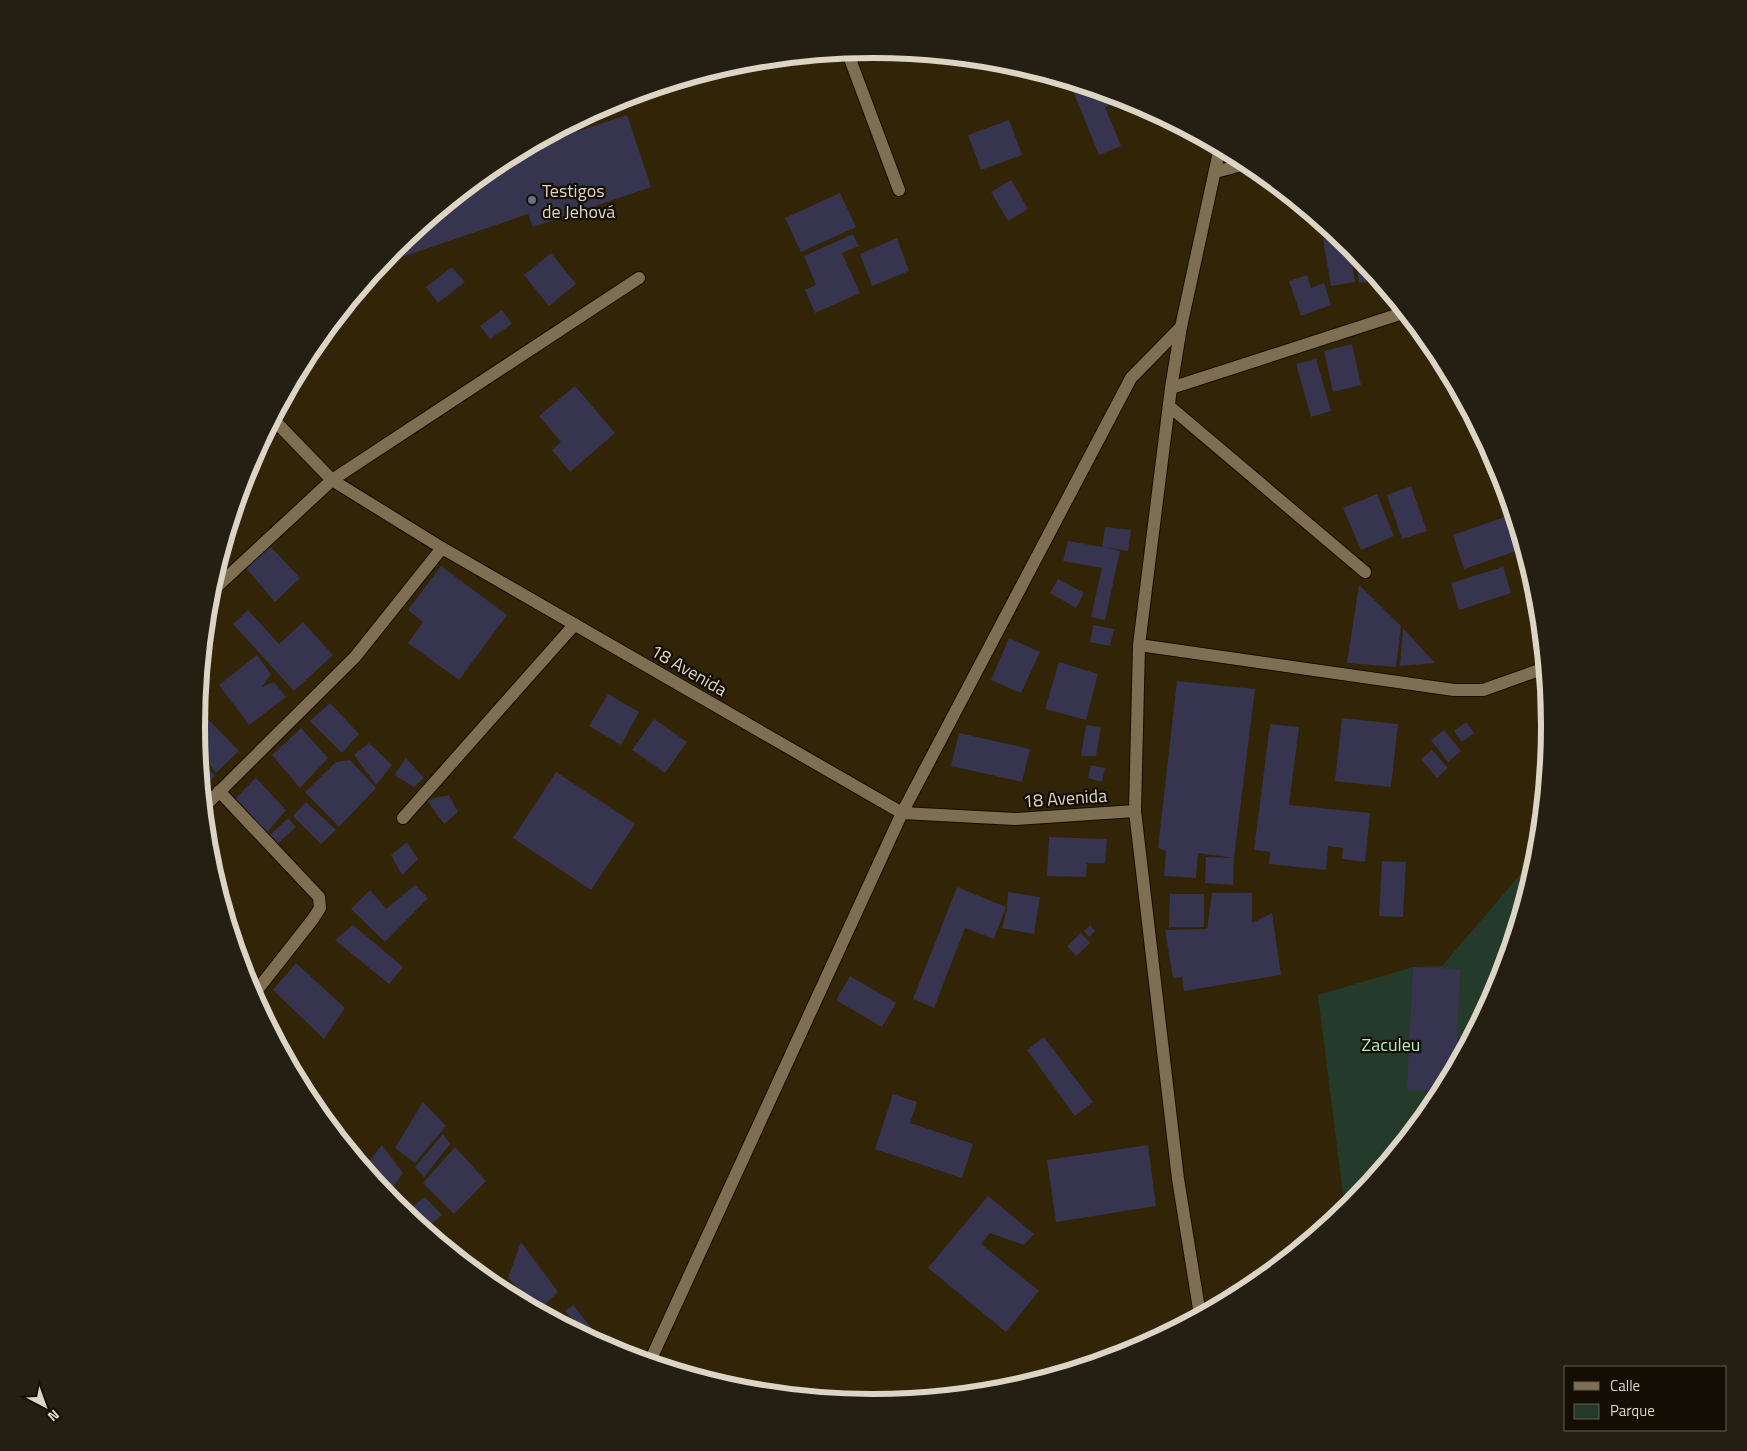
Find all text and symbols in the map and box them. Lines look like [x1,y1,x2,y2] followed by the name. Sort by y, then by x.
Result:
[542,177,615,225] place label: Testigos de Jehová
[526,194,538,206] marker: Testigos de Jehová
[646,637,732,703] street label: 18 Avenida
[1022,782,1108,814] street label: 18 Avenida
[1362,1031,1420,1058] park label: Zaculeu
[1564,1366,1727,1431] legend
[1610,1374,1640,1397] text: Calle
[20,1381,70,1431] north arrow
[1610,1399,1655,1422] text: Parque
[43,1405,64,1427] text: N

